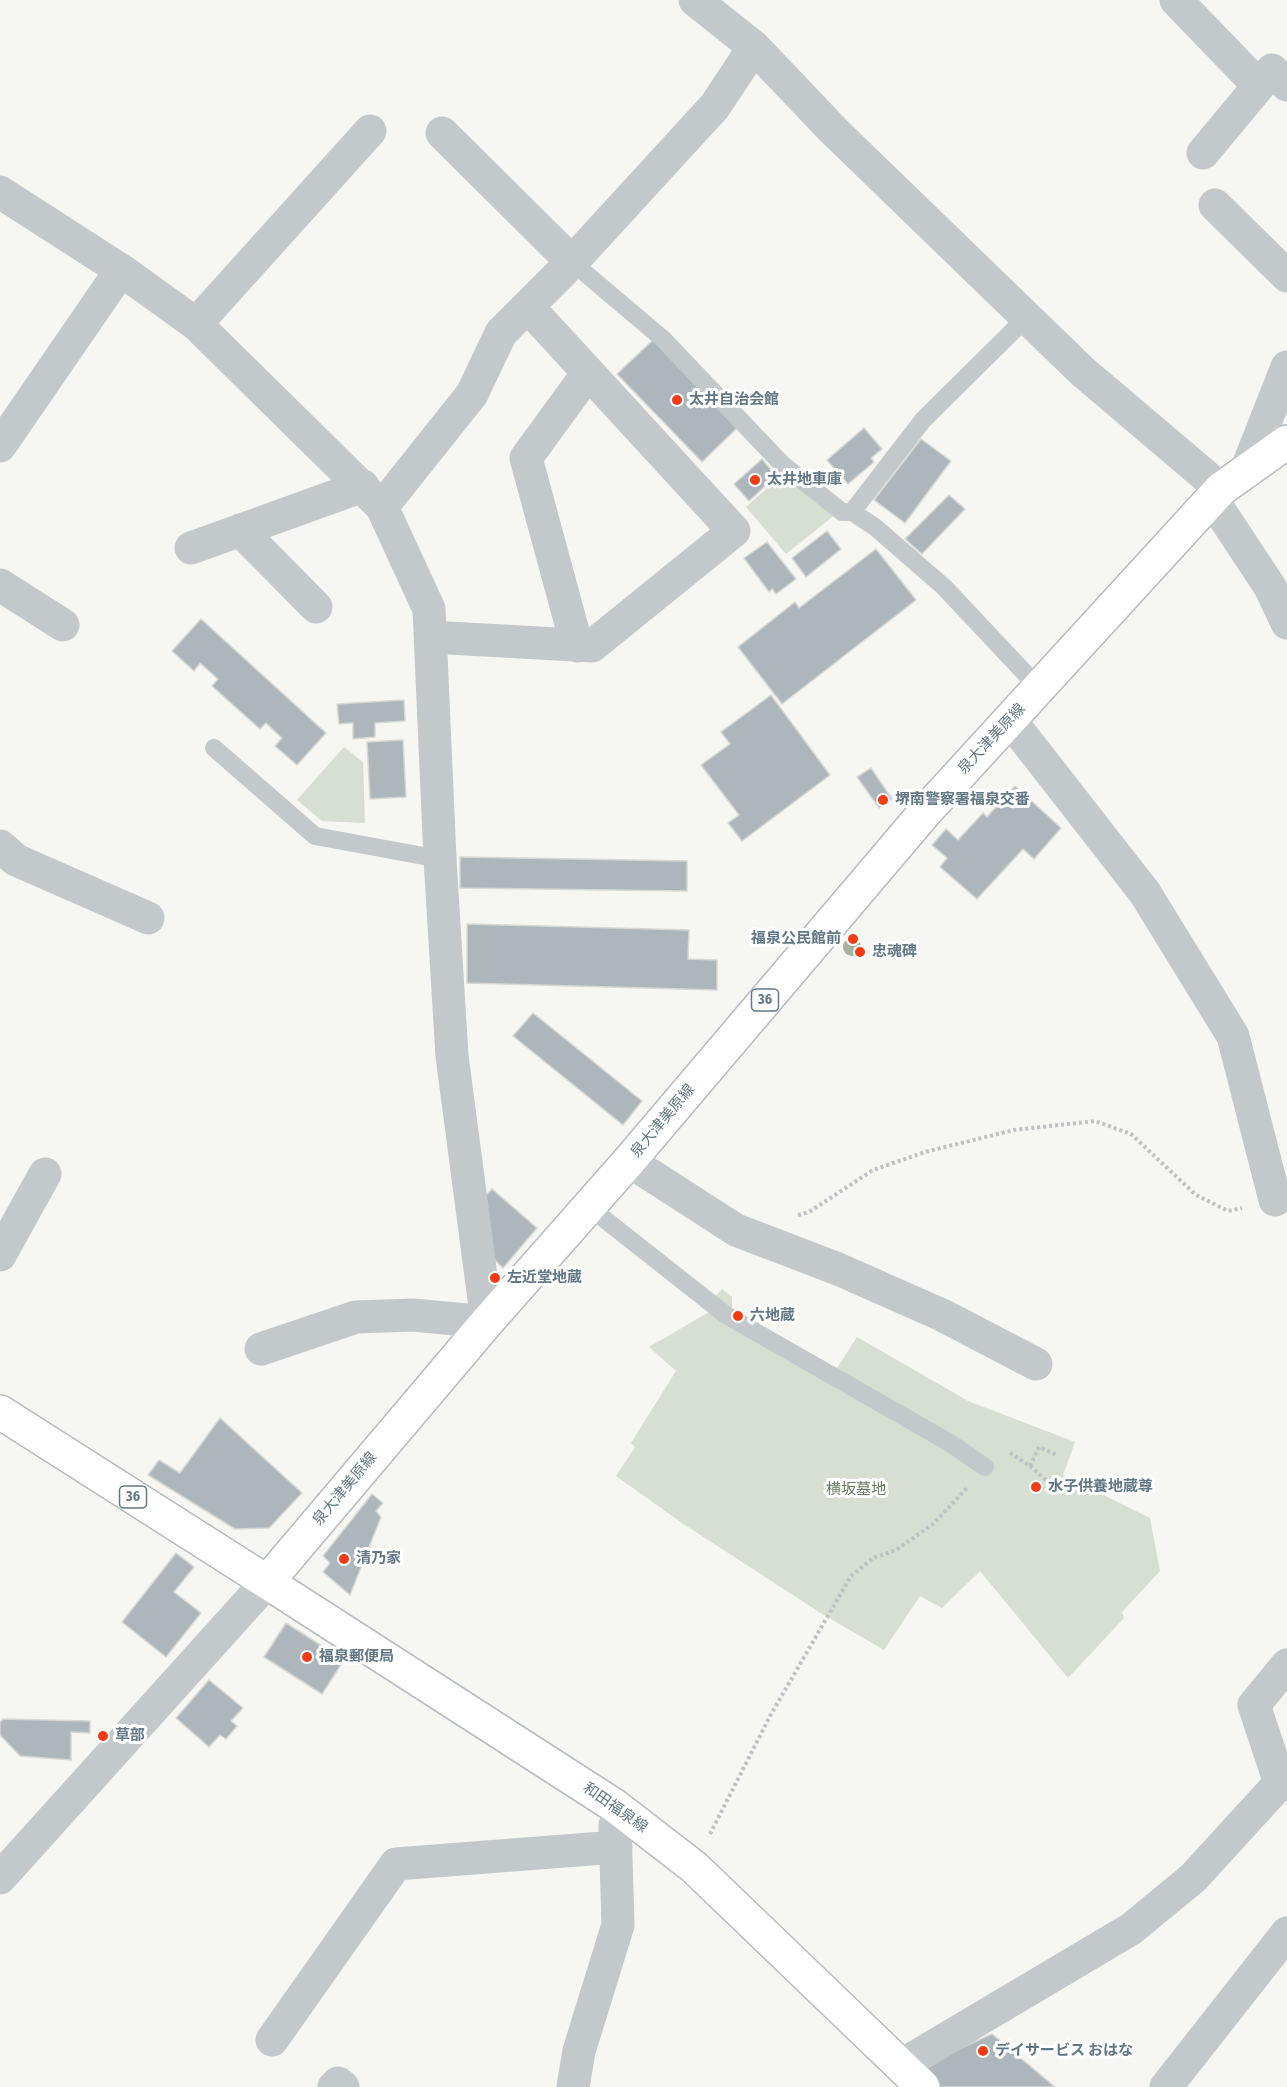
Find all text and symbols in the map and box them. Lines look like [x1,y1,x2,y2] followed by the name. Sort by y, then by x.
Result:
[689,391,779,409] place label: 太井自治会館
[670,393,684,407] marker: 太井自治会館
[767,471,842,489] place label: 太井地車庫
[748,473,762,487] marker: 太井地車庫
[955,700,1029,778] street label: 泉大津美原線
[895,791,1030,809] place label: 堺南警察署福泉交番
[876,793,890,807] marker: 堺南警察署福泉交番
[751,930,841,948] place label: 福泉公民館前
[846,932,860,946] marker: 福泉公民館前
[872,943,917,961] place label: 忠魂碑
[853,945,867,959] marker: 忠魂碑
[752,989,778,1011] road number: 36
[627,1081,699,1161] street label: 泉大津美原線
[507,1269,582,1287] place label: 左近堂地蔵
[488,1271,502,1285] marker: 左近堂地蔵
[750,1307,795,1325] place label: 六地蔵
[731,1309,745,1323] marker: 六地蔵
[309,1449,381,1529] street label: 泉大津美原線
[1048,1478,1153,1496] place label: 水子供養地蔵尊
[1029,1480,1043,1494] marker: 水子供養地蔵尊
[826,1481,886,1499] park label: 横坂墓地
[120,1486,146,1508] road number: 36
[356,1550,401,1568] place label: 清乃家
[337,1552,351,1566] marker: 清乃家
[319,1648,394,1666] place label: 福泉郵便局
[300,1650,314,1664] marker: 福泉郵便局
[115,1727,145,1745] place label: 草部
[96,1729,110,1743] marker: 草部
[579,1779,651,1837] street label: 和田福泉線
[995,2042,1133,2060] place label: デイサービス おはな
[976,2044,990,2058] marker: デイサービス おはな

